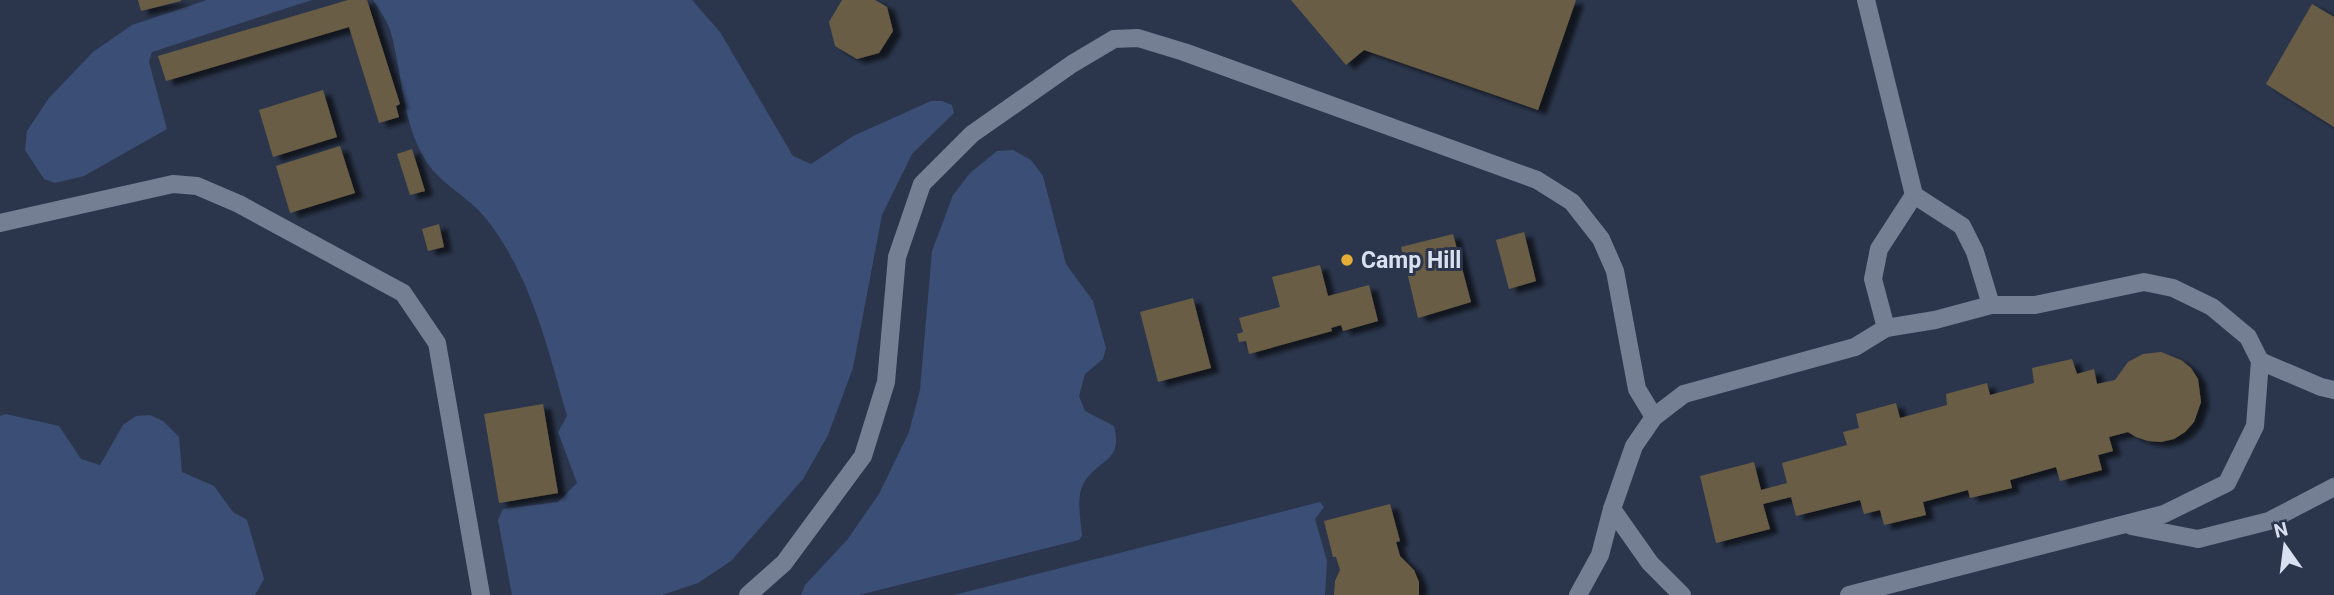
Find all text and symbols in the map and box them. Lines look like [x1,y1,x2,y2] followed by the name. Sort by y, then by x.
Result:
[1361,247,1461,274] place label: Camp Hill
[1339,252,1355,268] marker: Camp Hill
[2250,511,2320,581] north arrow
[2272,517,2290,543] text: N

